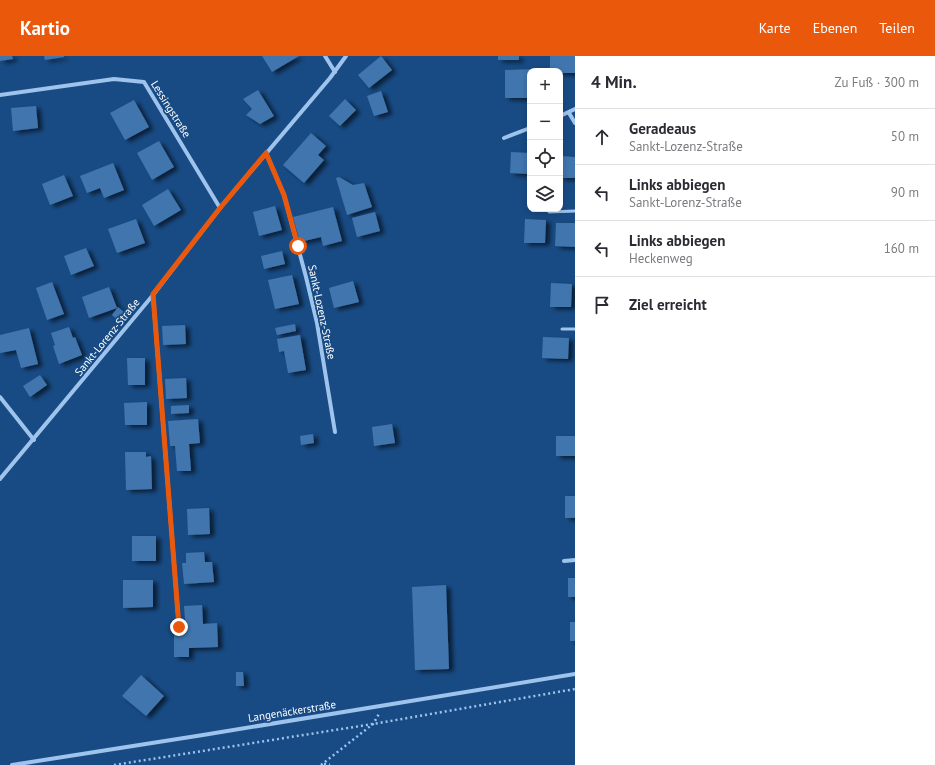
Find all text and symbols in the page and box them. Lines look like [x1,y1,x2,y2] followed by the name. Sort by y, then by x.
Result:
[20,16,70,40] text: Kartio
[759,19,791,37] text: Karte
[813,19,857,37] text: Ebenen
[879,19,915,37] text: Teilen
[527,68,563,212] map controls
[527,68,563,104] button: +
[591,71,637,93] text: 4 Min.
[835,74,919,91] text: Zu Fuß · 300 m
[148,78,194,140] street label: Lessingstraße
[527,104,563,140] button: −
[629,119,696,138] text: Geradeaus
[591,126,613,148] icon: ahead
[891,128,919,145] text: 50 m
[629,138,743,155] text: Sankt-Lozenz-Straße
[527,140,563,176] button: locate
[629,175,725,194] text: Links abbiegen
[527,176,563,212] button: layers
[591,182,613,204] icon: left
[891,184,919,201] text: 90 m
[629,194,742,211] text: Sankt-Lorenz-Straße
[629,231,725,250] text: Links abbiegen
[289,237,307,255] route start
[591,238,613,260] icon: left
[884,240,919,257] text: 160 m
[629,250,693,267] text: Heckenweg
[305,263,339,361] street label: Sankt-Lozenz-Straße
[591,294,613,316] icon: arrive
[72,295,143,379] street label: Sankt-Lorenz-Straße
[629,295,707,314] text: Ziel erreicht
[170,618,188,636] route end
[247,697,337,725] street label: Langenäckerstraße

